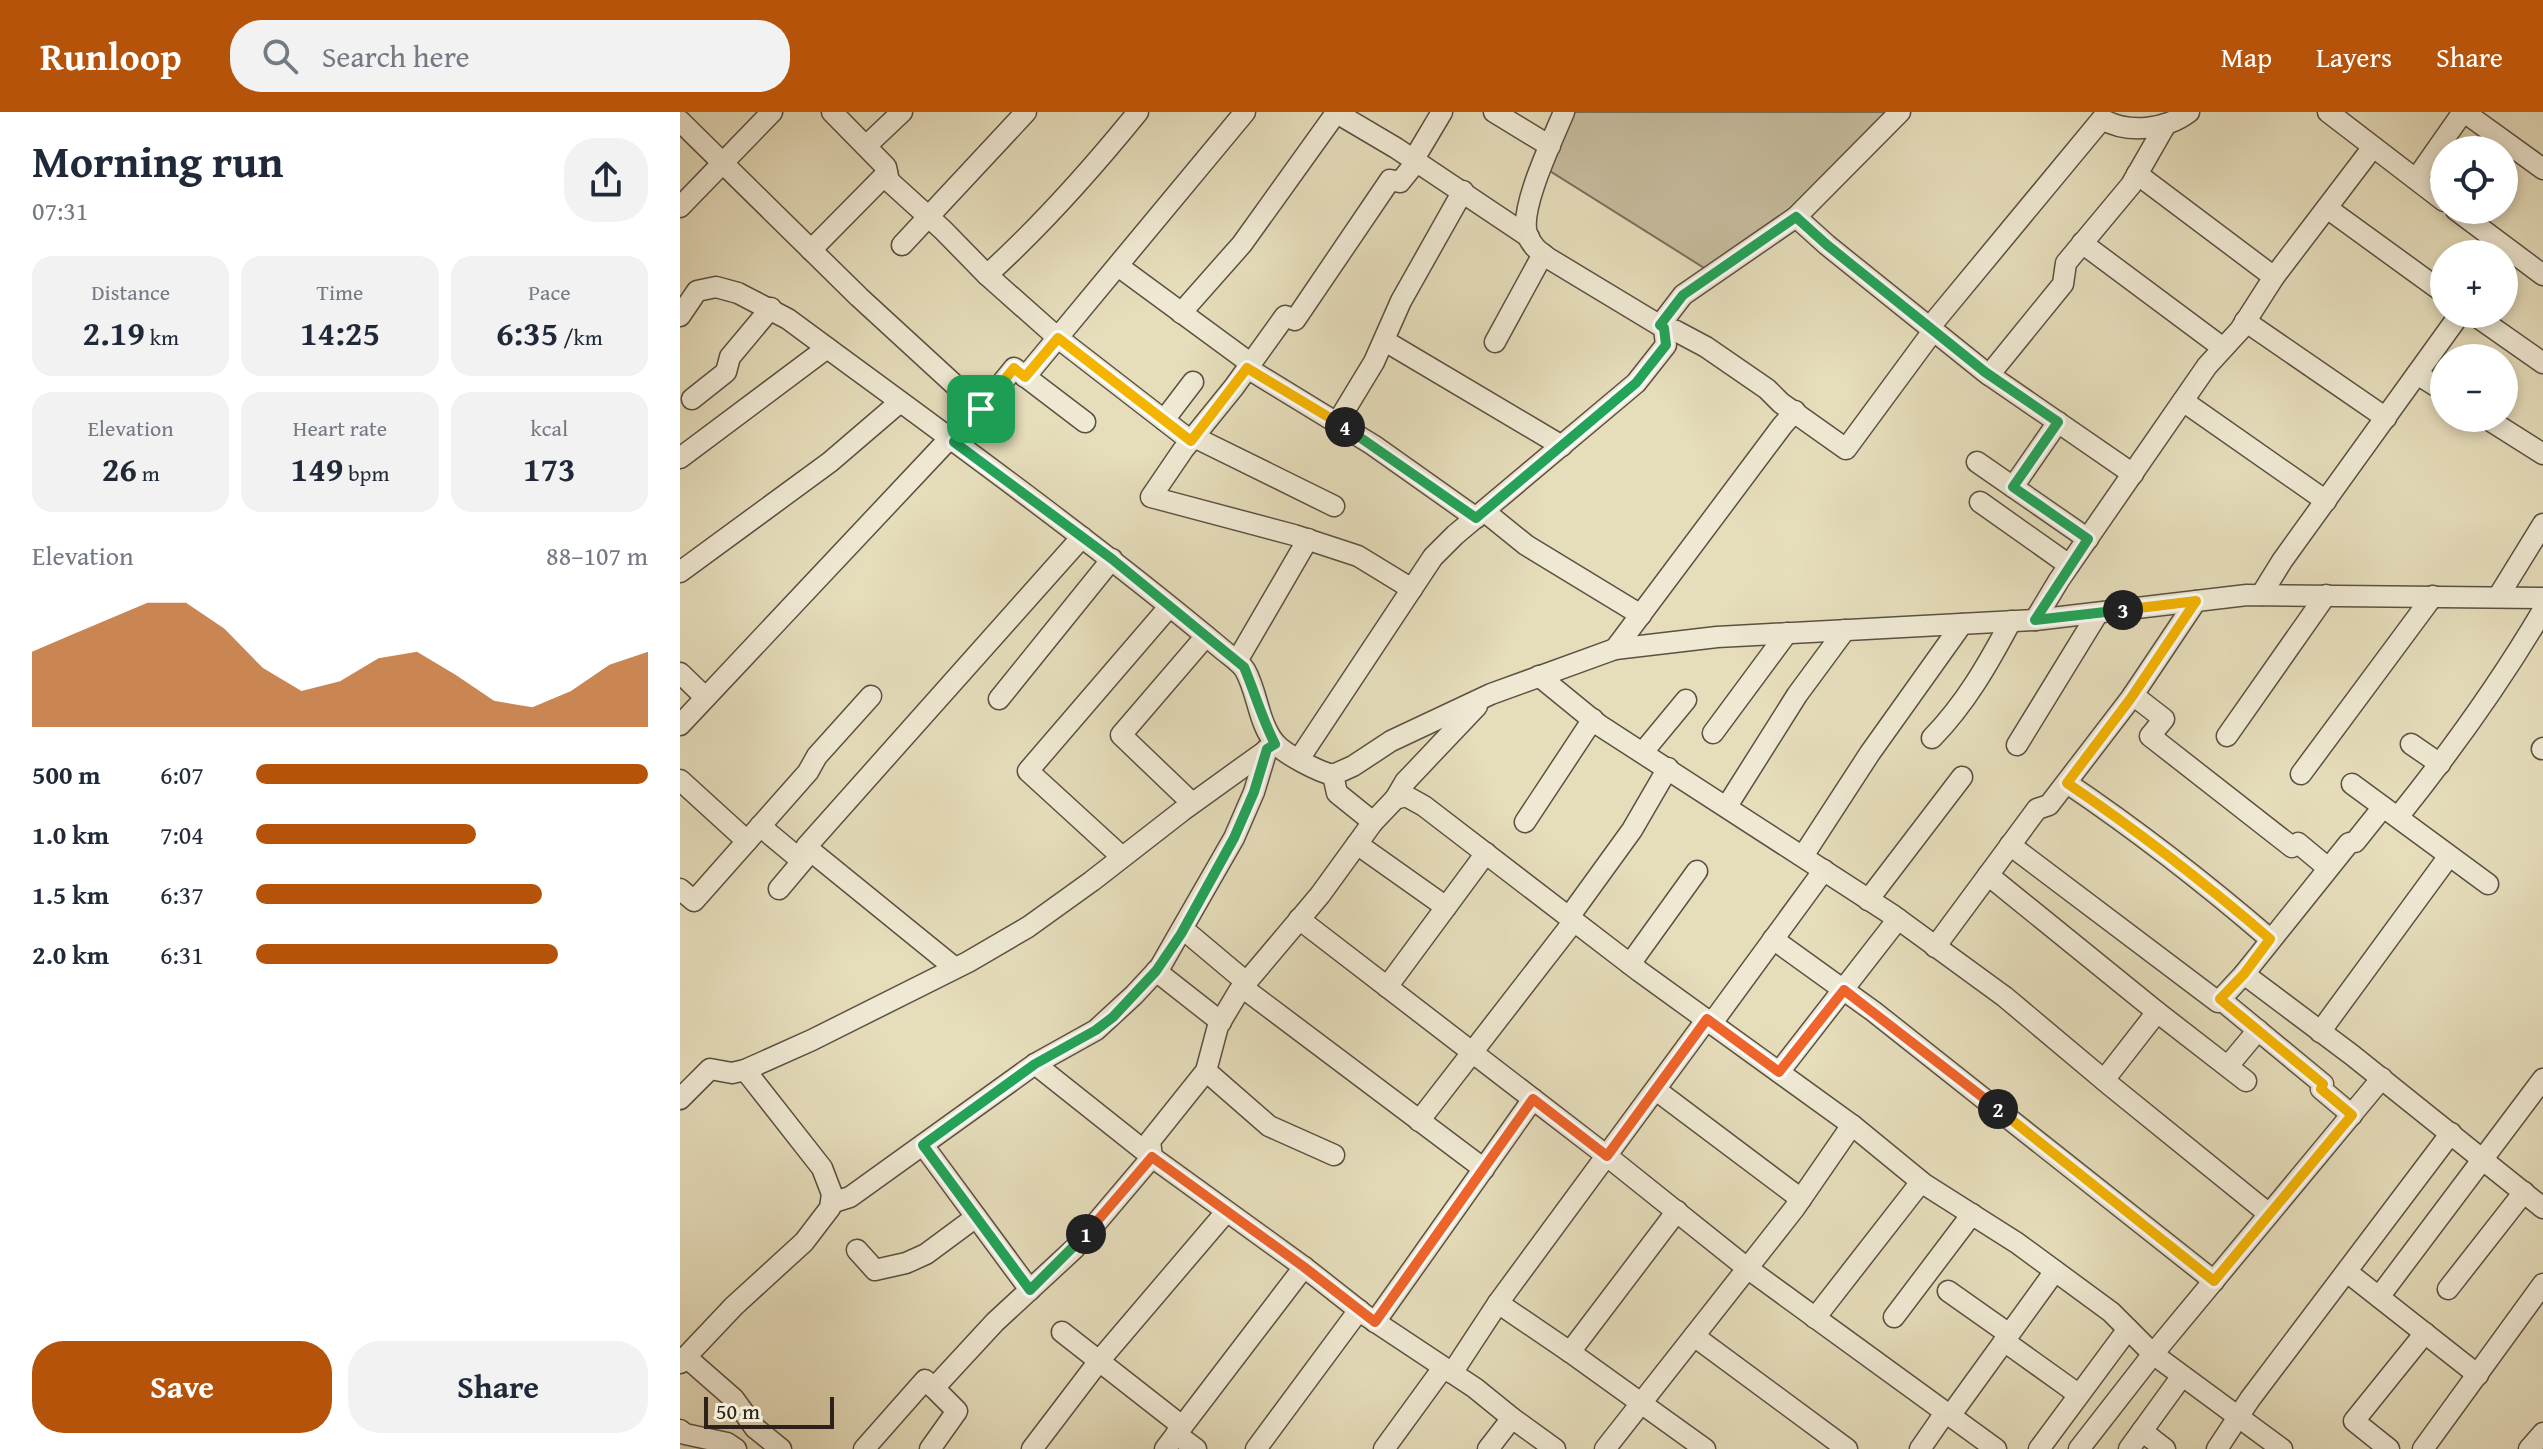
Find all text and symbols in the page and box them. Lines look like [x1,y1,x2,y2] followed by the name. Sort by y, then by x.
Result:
[230,20,790,92] search box
[40,28,182,84] text: Runloop
[258,34,302,78] icon: search
[322,34,470,78] text: Search here
[2221,36,2272,77] text: Map
[2316,36,2392,77] text: Layers
[2436,36,2503,77] text: Share
[32,129,283,193] text: Morning run
[2430,136,2518,432] map controls
[2430,136,2518,224] button: locate
[564,138,648,222] button: share
[32,191,88,230] text: 07:31
[2430,240,2518,328] button: +
[91,276,170,308] text: Distance
[317,276,363,308] text: Time
[528,276,570,308] text: Pace
[82,308,145,357] text: 2.19
[300,308,380,357] text: 14:25
[496,308,558,357] text: 6:35
[145,321,179,353] text: km
[558,321,603,353] text: /km
[2430,344,2518,432] button: −
[947,375,1015,443] pin
[959,387,1003,431] icon: arrive
[1325,407,1365,447] pin: 4
[1339,411,1351,443] text: 4
[88,412,174,444] text: Elevation
[293,412,387,444] text: Heart rate
[531,412,568,444] text: kcal
[102,444,137,493] text: 26
[291,444,343,493] text: 149
[523,444,576,493] text: 173
[137,457,160,489] text: m
[343,457,389,489] text: bpm
[32,536,134,575] text: Elevation
[546,536,648,575] text: 88–107 m
[2103,590,2143,630] pin: 3
[2117,594,2129,626] text: 3
[32,755,100,794] text: 500 m
[160,755,204,794] text: 6:07
[32,815,109,854] text: 1.0 km
[160,815,204,854] text: 7:04
[32,875,109,914] text: 1.5 km
[160,875,204,914] text: 6:37
[32,935,109,974] text: 2.0 km
[160,935,204,974] text: 6:31
[1978,1089,2018,1129] pin: 2
[1992,1093,2004,1125] text: 2
[1066,1214,1106,1254] pin: 1
[1080,1218,1092,1250] text: 1
[32,1341,332,1433] button: Save
[348,1341,648,1433] button: Share
[704,1393,834,1429] scale bar
[716,1395,760,1427] text: 50 m

